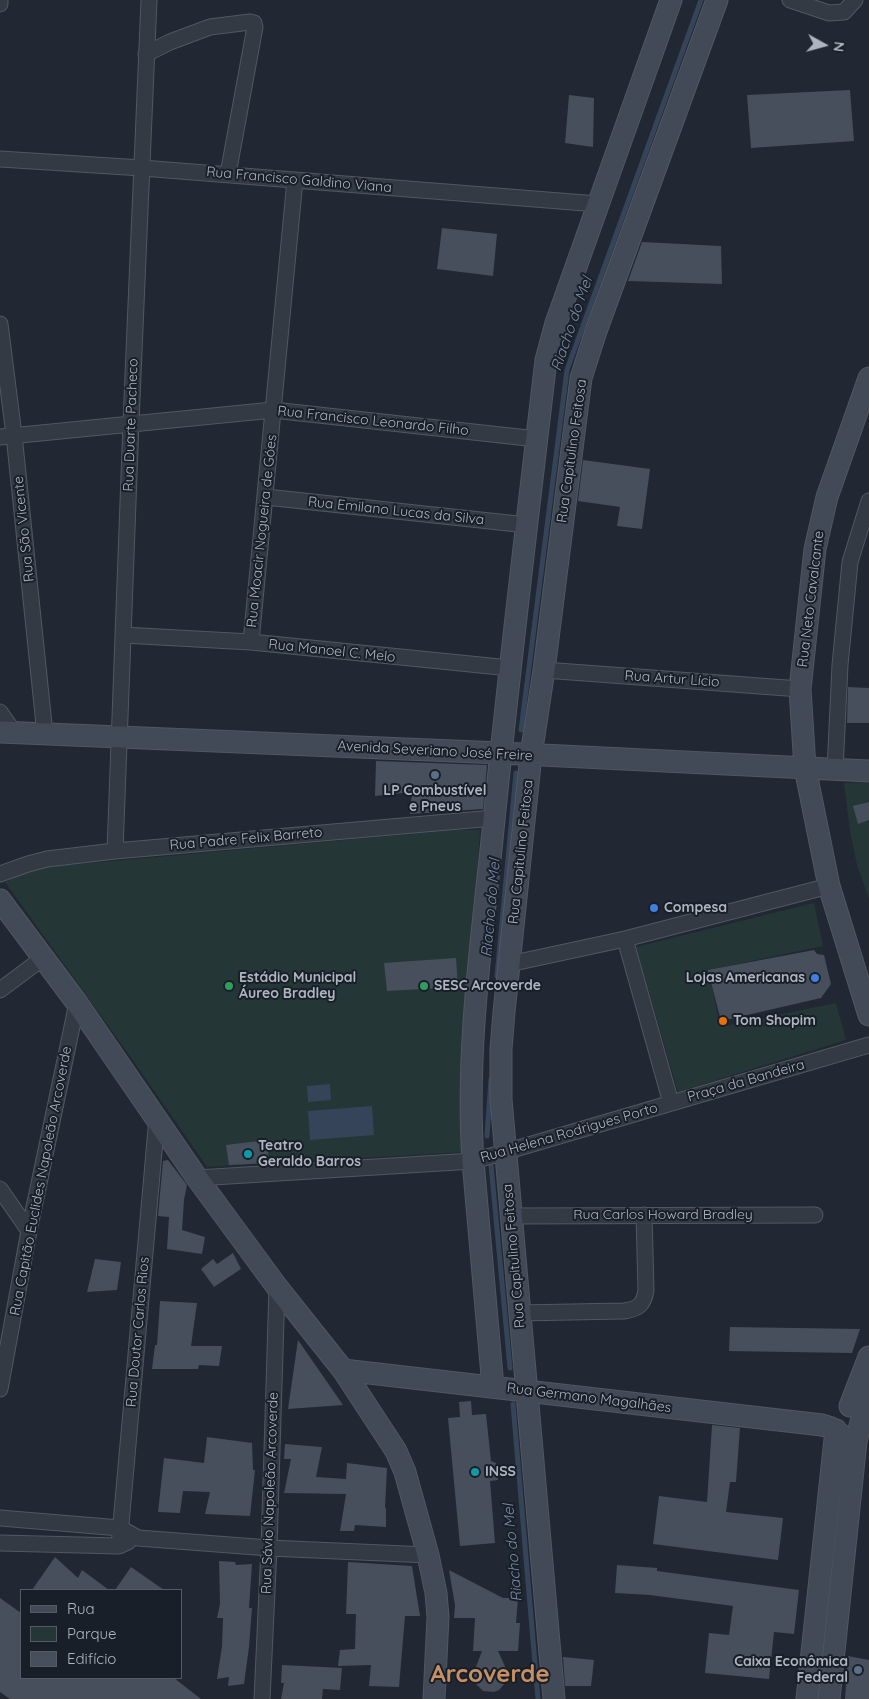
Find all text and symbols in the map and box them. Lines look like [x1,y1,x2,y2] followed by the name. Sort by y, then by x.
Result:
[799,20,849,70] north arrow
[829,41,848,53] text: N
[206,164,392,196] street label: Rua Francisco Galdino Viana
[547,275,597,373] water label: Riacho do Mel
[120,358,142,492] street label: Rua Duarte Pacheco
[554,378,590,524] street label: Rua Capitulino Feitosa
[277,403,469,439] street label: Rua Francisco Leonardo Filho
[244,434,280,628] street label: Rua Moacir Nogueira de Góes
[10,475,38,583] street label: Rua São Vicente
[307,493,485,529] street label: Rua Emilano Lucas da Silva
[794,530,828,668] street label: Rua Neto Cavalcante
[268,636,396,666] street label: Rua Manoel C. Melo
[624,667,720,691] street label: Rua Artur Lício
[337,737,533,765] street label: Avenida Severiano José Freire
[429,769,441,781] marker: LP Combustível e Pneus
[505,779,537,925] street label: Rua Capitulino Feitosa
[383,783,487,816] place label: LP Combustível e Pneus
[169,824,323,854] street label: Rua Padre Felix Barreto
[478,858,504,958] water label: Riacho do Mel
[664,900,727,916] place label: Compesa
[648,902,660,914] marker: Compesa
[239,970,356,1002] place label: Estádio Municipal Áureo Bradley
[686,970,805,986] place label: Lojas Americanas
[809,972,821,984] marker: Lojas Americanas
[434,978,541,994] place label: SESC Arcoverde
[223,980,235,992] marker: Estádio Municipal Áureo Bradley
[418,980,430,992] marker: SESC Arcoverde
[733,1013,816,1029] place label: Tom Shopim
[717,1015,729,1027] marker: Tom Shopim
[7,1045,75,1317] street label: Rua Capitão Euclides Napoleão Arcoverde
[685,1056,807,1106] street label: Praça da Bandeira
[478,1100,660,1166] street label: Rua Helena Rodrigues Porto
[258,1138,361,1170] place label: Teatro Geraldo Barros
[242,1148,254,1160] marker: Teatro Geraldo Barros
[499,1183,529,1329] street label: Rua Capitulino Feitosa
[573,1207,753,1223] street label: Rua Carlos Howard Bradley
[123,1256,153,1408] street label: Rua Doutor Carlos Rios
[506,1380,672,1416] street label: Rua Germano Magalhães
[258,1392,282,1594] street label: Rua Sávio Napoleão Arcoverde
[485,1464,516,1480] place label: INSS
[469,1466,481,1478] marker: INSS
[500,1503,526,1603] water label: Riacho do Mel
[20,1589,182,1679] legend
[67,1599,95,1618] text: Rua
[67,1624,117,1643] text: Parque
[67,1649,116,1668] text: Edifício
[734,1654,848,1686] place label: Caixa Econômica Federal
[430,1661,550,1689] district label: Arcoverde
[852,1664,864,1676] marker: Caixa Econômica Federal

